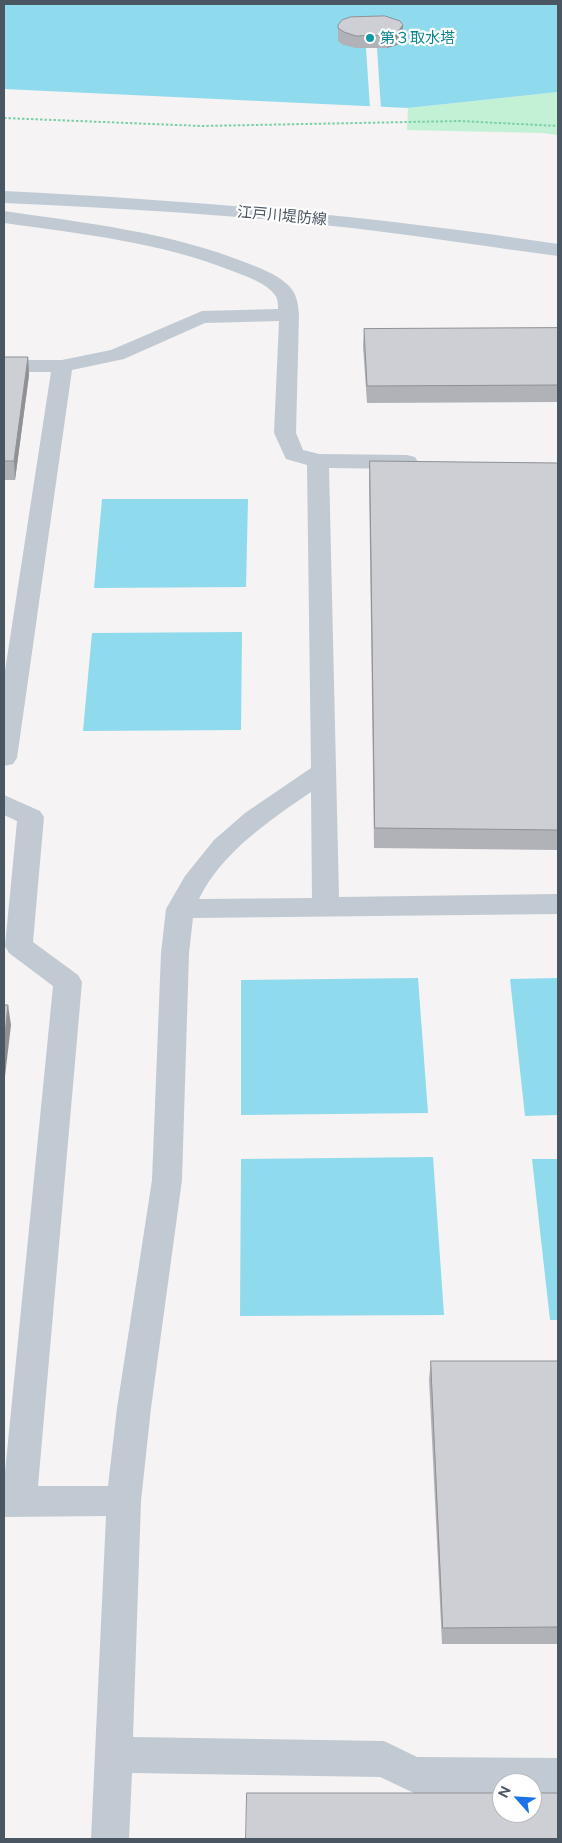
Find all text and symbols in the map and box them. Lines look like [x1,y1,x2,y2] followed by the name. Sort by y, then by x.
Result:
[380,29,455,47] place label: 第３取水塔
[364,32,376,44] marker: 第３取水塔
[236,203,328,229] street label: 江戸川堤防線
[492,1773,542,1823] north arrow
[495,1783,514,1800] text: N

